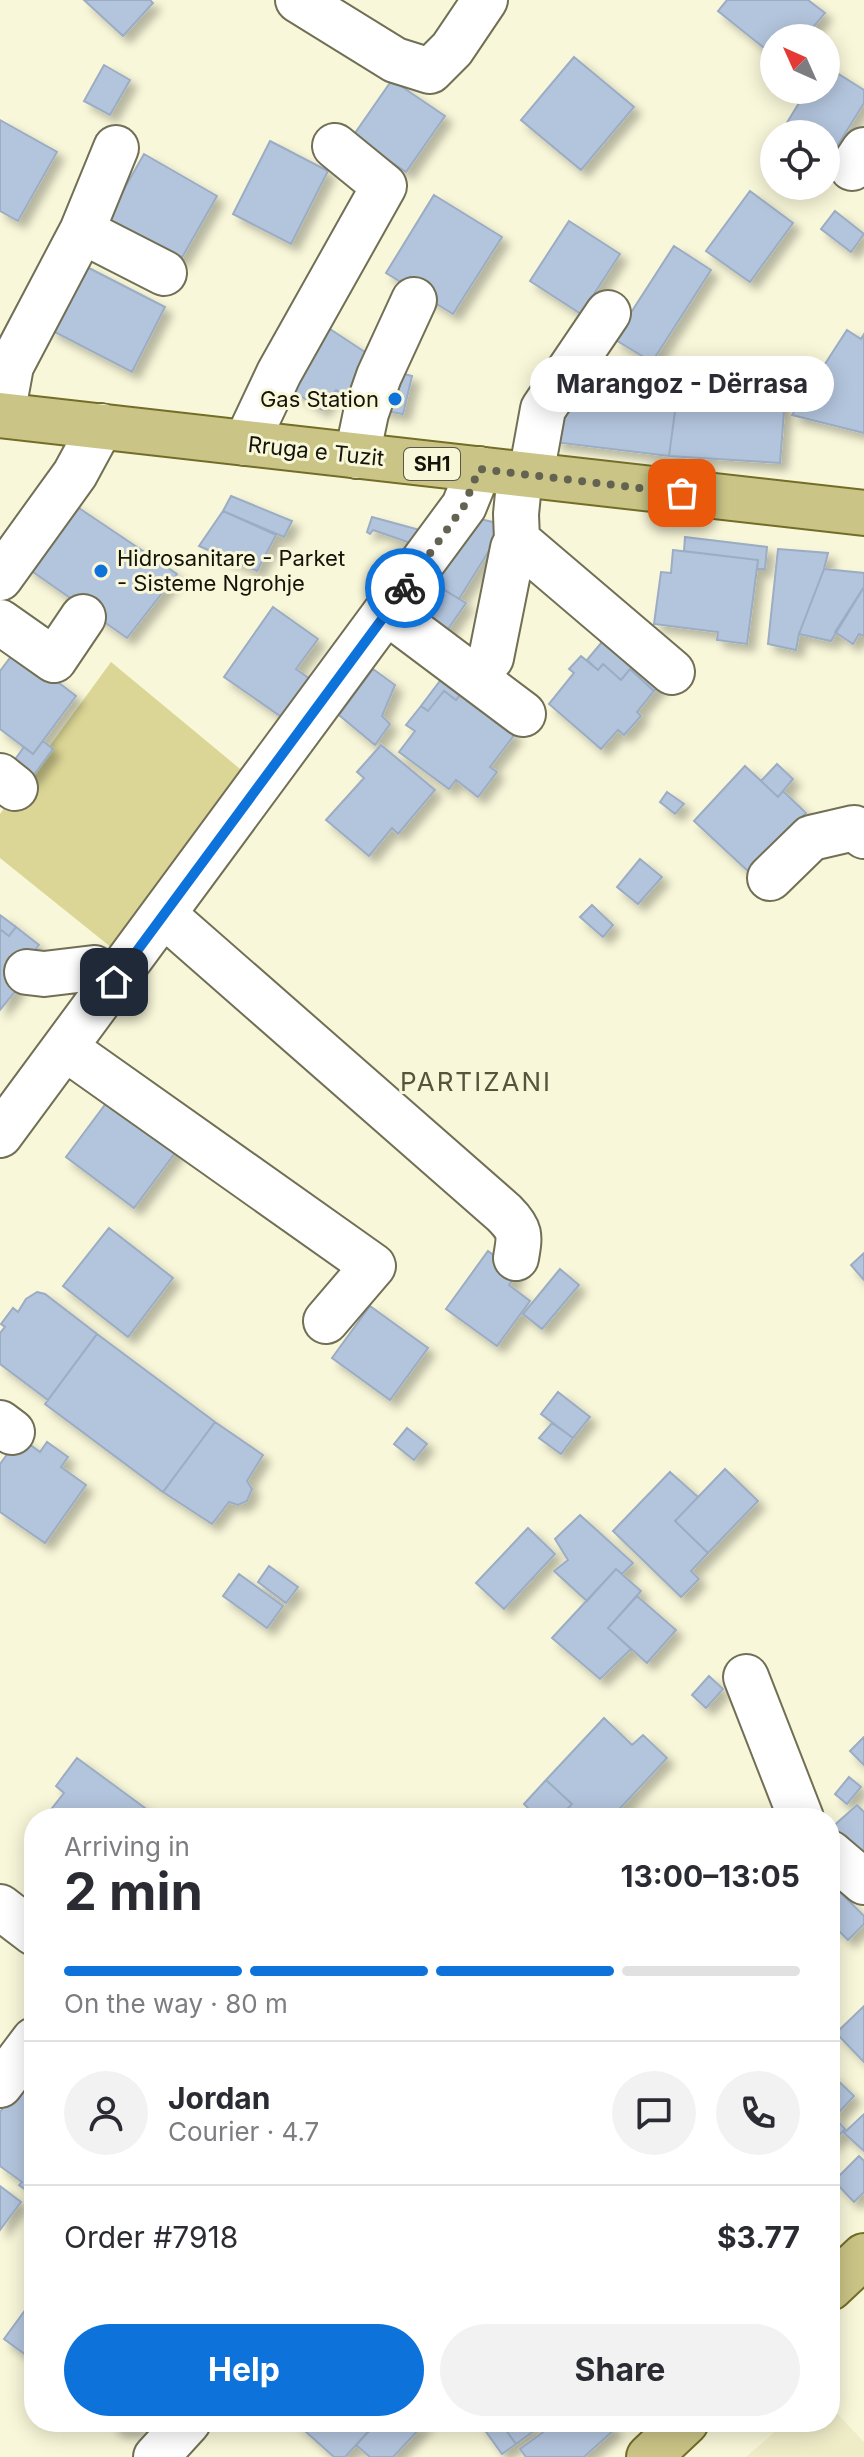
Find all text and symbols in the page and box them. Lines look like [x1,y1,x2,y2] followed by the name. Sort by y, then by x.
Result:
[760,24,840,104] north arrow
[760,24,840,200] map controls
[760,120,840,200] button: locate
[530,357,834,413] callout: Marangoz - Dërrasa
[556,368,808,399] text: Marangoz - Dërrasa
[260,386,379,412] place label: Gas Station
[386,390,404,408] marker: Gas Station
[247,431,385,471] street label: Rruga e Tuzit
[404,448,460,480] road number: SH1
[648,459,716,527] pin
[660,471,704,515] icon: bag
[117,545,345,596] place label: Hidrosanitare - Parket - Sisteme Ngrohje
[365,548,445,628] courier
[92,562,110,580] marker: Hidrosanitare - Parket - Sisteme Ngrohje
[383,566,427,610] icon: bike
[80,948,148,1016] pin
[92,960,136,1004] icon: home
[400,1066,552,1097] district label: PARTIZANI
[64,1831,190,1862] text: Arriving in
[620,1858,800,1894] text: 13:00–13:05
[64,1860,203,1923] text: 2 min
[64,1988,288,2019] text: On the way · 80 m
[64,2071,148,2155] button: person
[612,2071,696,2155] button: chat
[716,2071,800,2155] button: phone
[168,2080,270,2116] text: Jordan
[168,2116,319,2147] text: Courier · 4.7
[64,2219,238,2255] text: Order #7918
[717,2219,800,2255] text: $3.77
[64,2324,424,2416] button: Help
[440,2324,800,2416] button: Share

